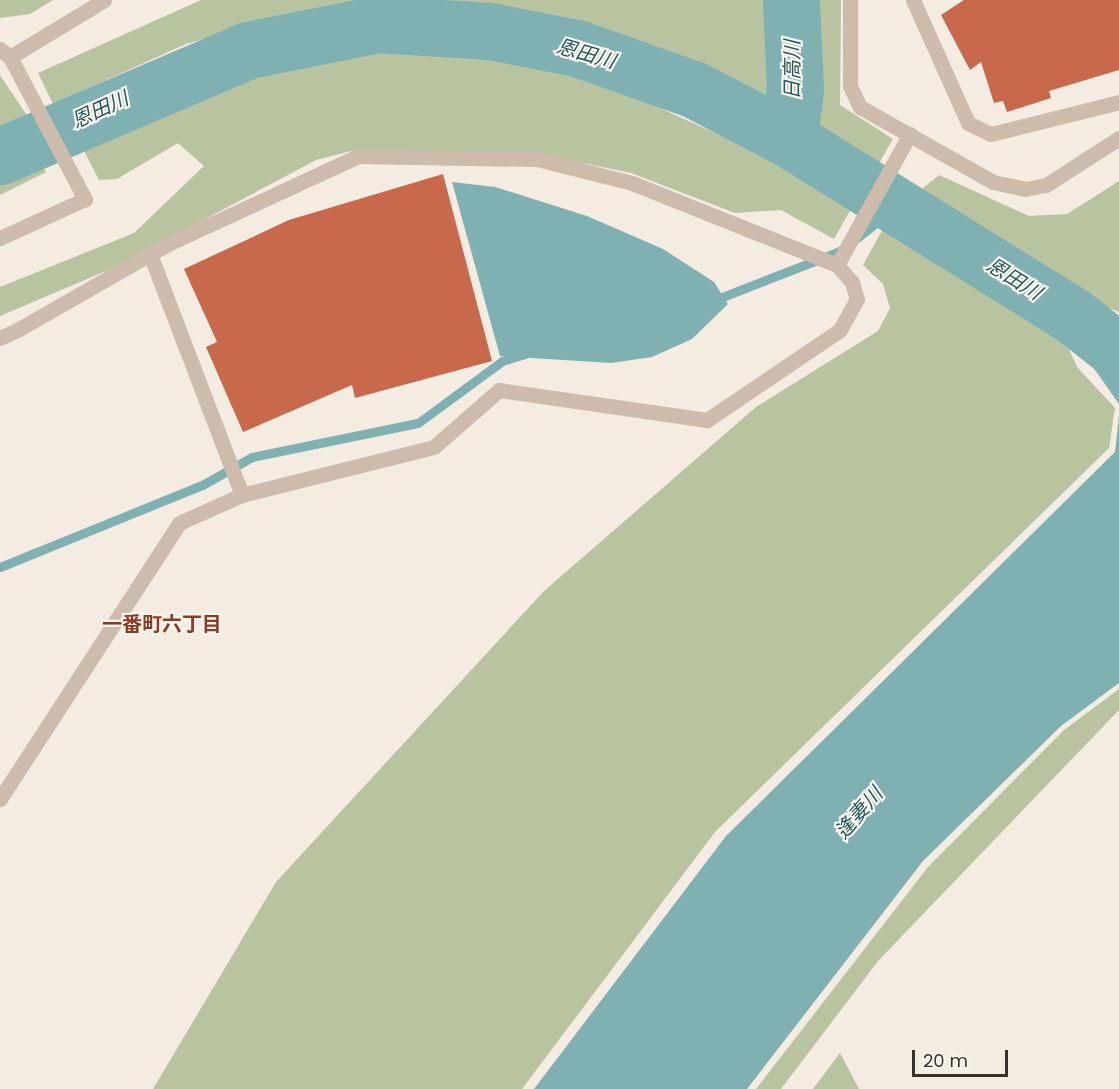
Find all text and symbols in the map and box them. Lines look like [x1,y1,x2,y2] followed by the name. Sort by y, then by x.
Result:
[554,34,618,74] water label: 恩田川
[780,40,804,100] water label: 日高川
[68,86,132,134] water label: 恩田川
[982,253,1046,305] water label: 恩田川
[102,612,222,636] district label: 一番町六丁目
[830,782,888,844] water label: 逢妻川
[915,1038,1011,1076] scale bar
[923,1048,968,1073] text: 20 m

